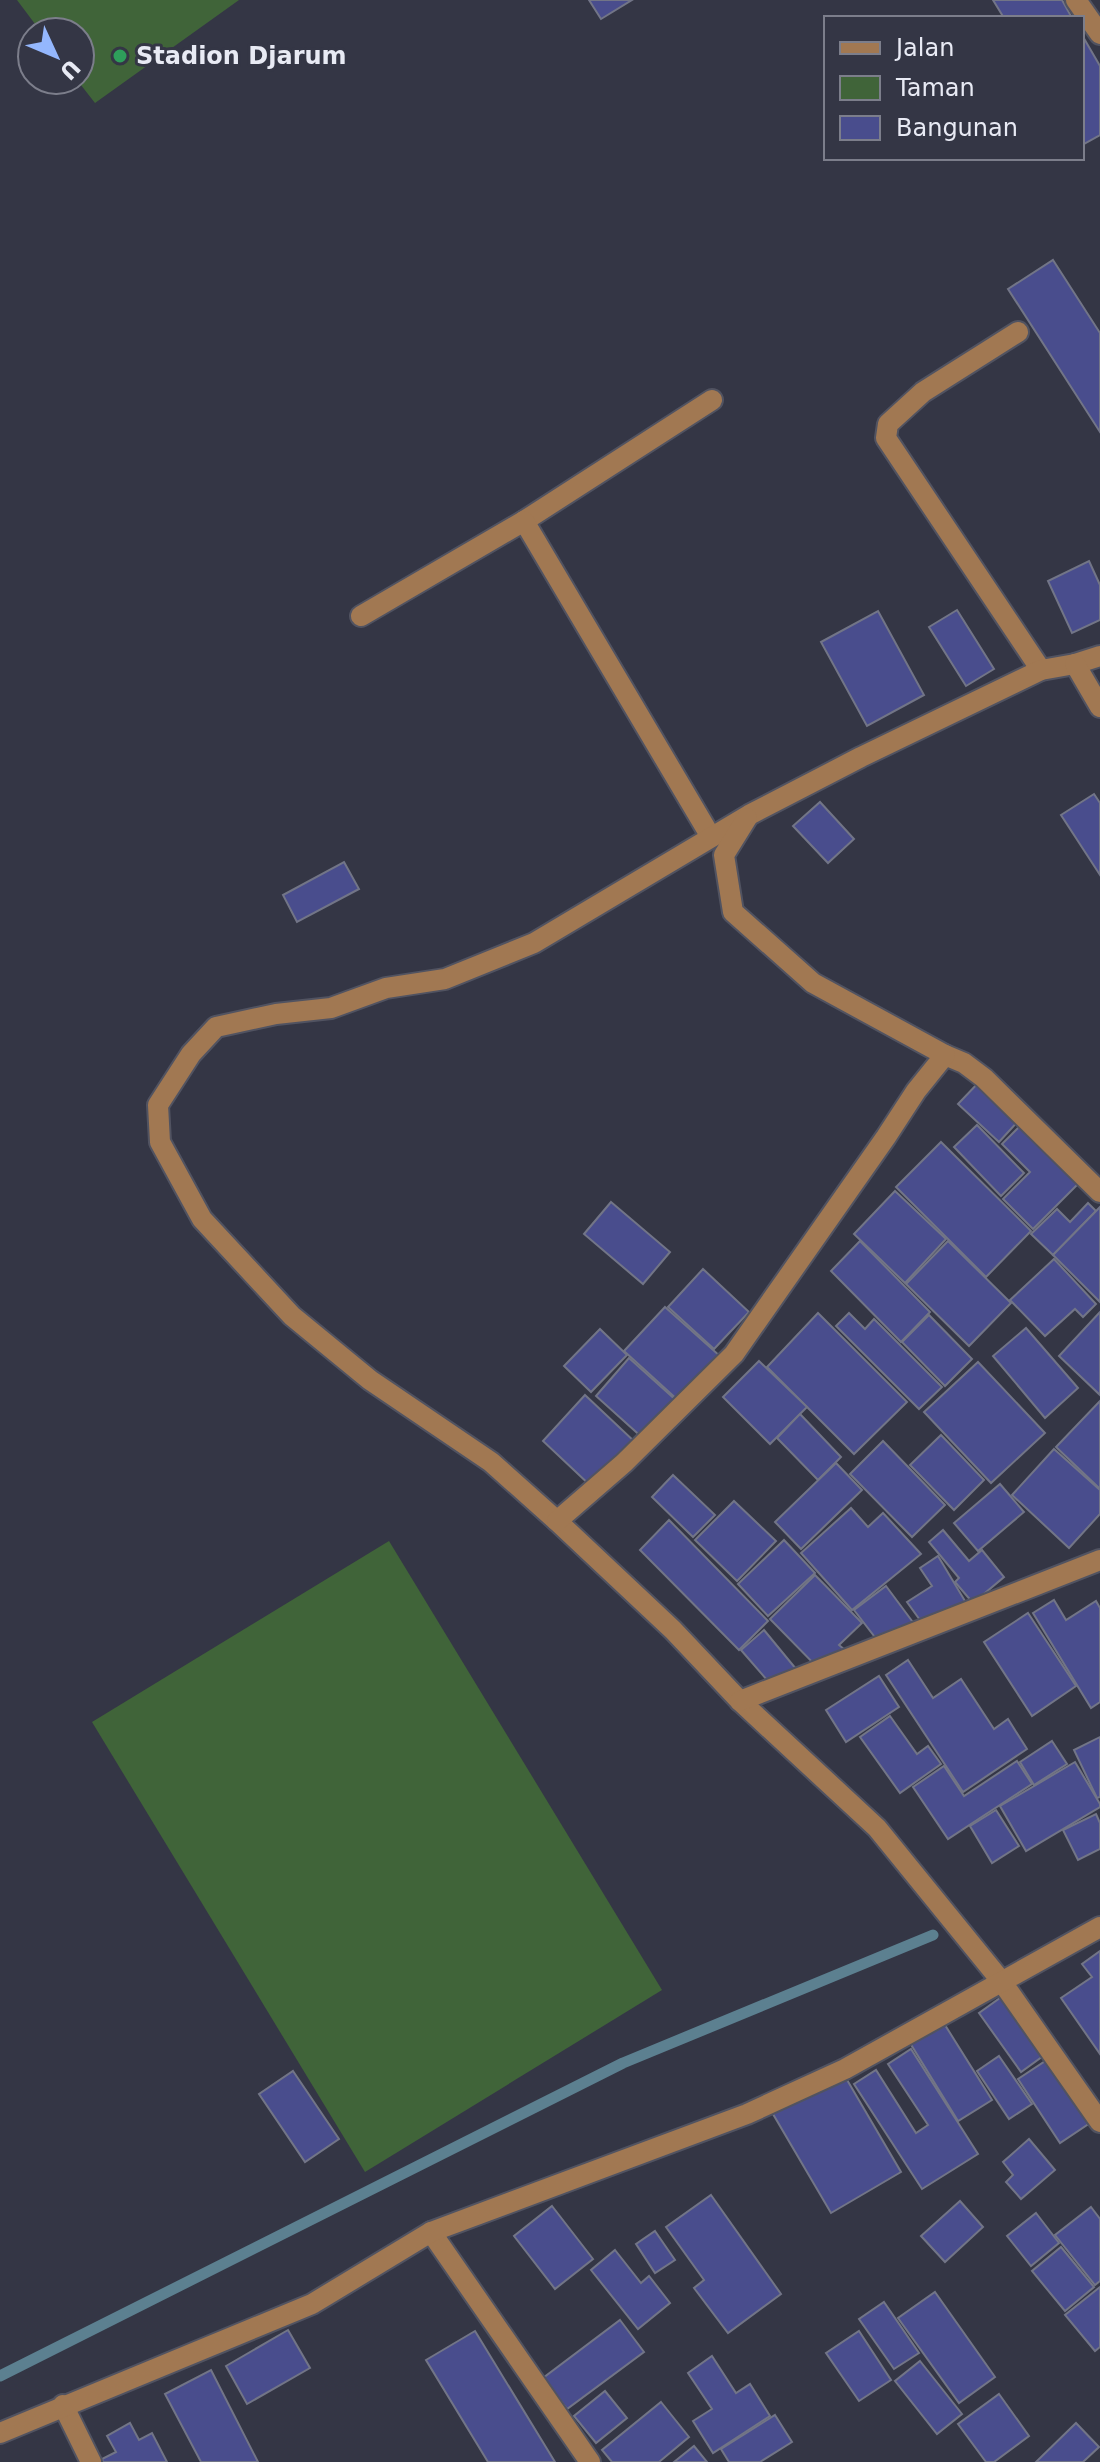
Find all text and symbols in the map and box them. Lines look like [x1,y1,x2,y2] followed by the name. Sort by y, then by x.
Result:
[16,16,96,96] north arrow
[824,16,1084,160] legend
[894,34,954,62] text: Jalan
[136,42,347,70] place label: Stadion Djarum
[111,47,129,65] marker: Stadion Djarum
[55,54,85,85] text: U
[895,74,975,102] text: Taman
[896,114,1018,142] text: Bangunan

